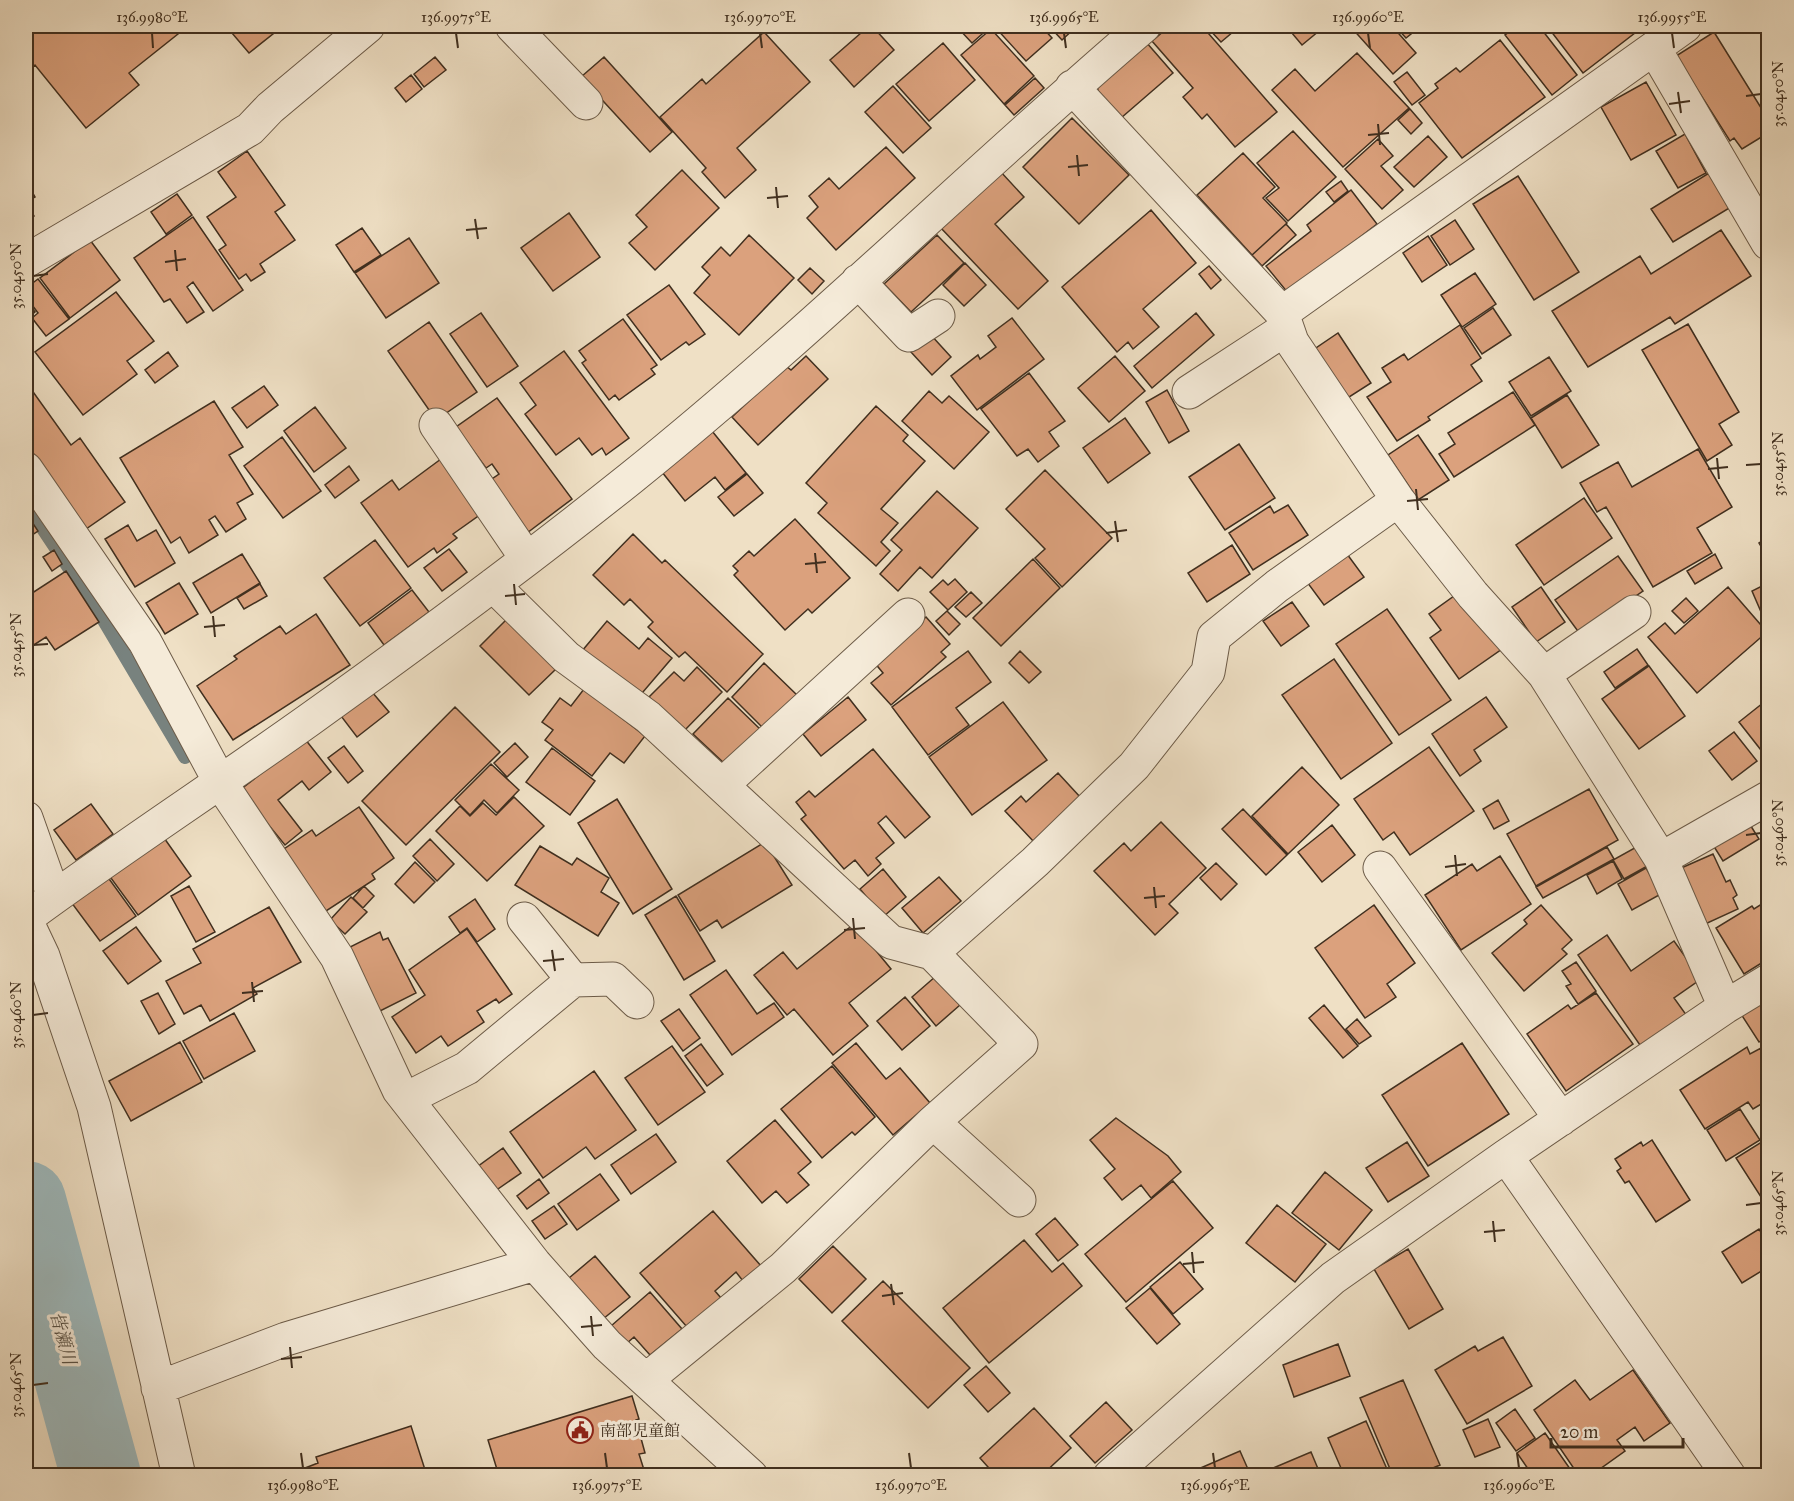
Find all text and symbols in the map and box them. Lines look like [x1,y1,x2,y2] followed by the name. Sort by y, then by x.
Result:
[116,8,188,26] text: 136.9980°E
[421,8,491,26] text: 136.9975°E
[724,8,796,26] text: 136.9970°E
[1029,8,1099,26] text: 136.9965°E
[1332,8,1404,26] text: 136.9960°E
[1638,8,1707,26] text: 136.9955°E
[1769,60,1787,127] text: 35.0450°N
[7,242,25,309] text: 35.0450°N
[1769,431,1787,496] text: 35.0455°N
[7,612,25,677] text: 35.0455°N
[1769,799,1787,867] text: 35.0460°N
[7,981,25,1049] text: 35.0460°N
[1769,1170,1787,1236] text: 35.0465°N
[45,1309,81,1369] water label: 皆瀬川
[7,1352,25,1418] text: 35.0465°N
[1551,1411,1683,1449] scale bar
[565,1415,595,1445] public building icon: 南部児童館
[600,1421,680,1440] place label: 南部児童館
[1560,1421,1598,1443] text: 20 m
[267,1476,339,1494] text: 136.9980°E
[572,1476,642,1494] text: 136.9975°E
[875,1476,947,1494] text: 136.9970°E
[1180,1476,1250,1494] text: 136.9965°E
[1483,1476,1555,1494] text: 136.9960°E

